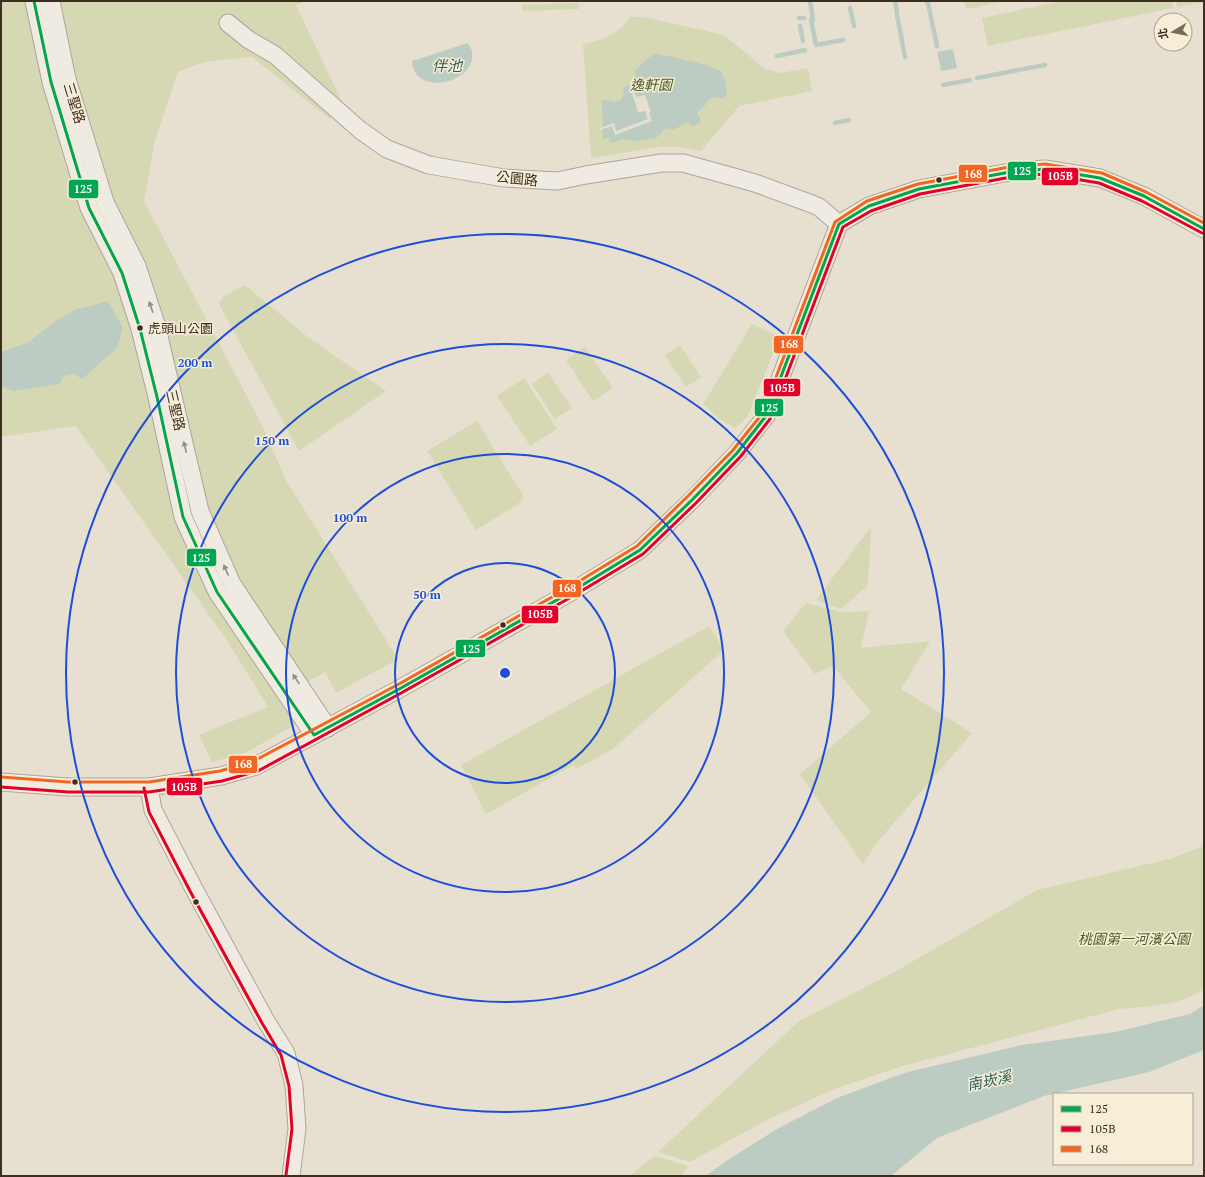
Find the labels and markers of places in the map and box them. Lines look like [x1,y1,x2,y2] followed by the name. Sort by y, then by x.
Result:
[934,175,944,185] unlabelled marker
[148,319,213,337] place label: 虎頭山公園
[135,323,145,333] marker: 虎頭山公園
[498,620,508,630] unlabelled marker
[498,666,512,680] centre of rings
[70,777,80,787] unlabelled marker
[191,897,201,907] unlabelled marker

